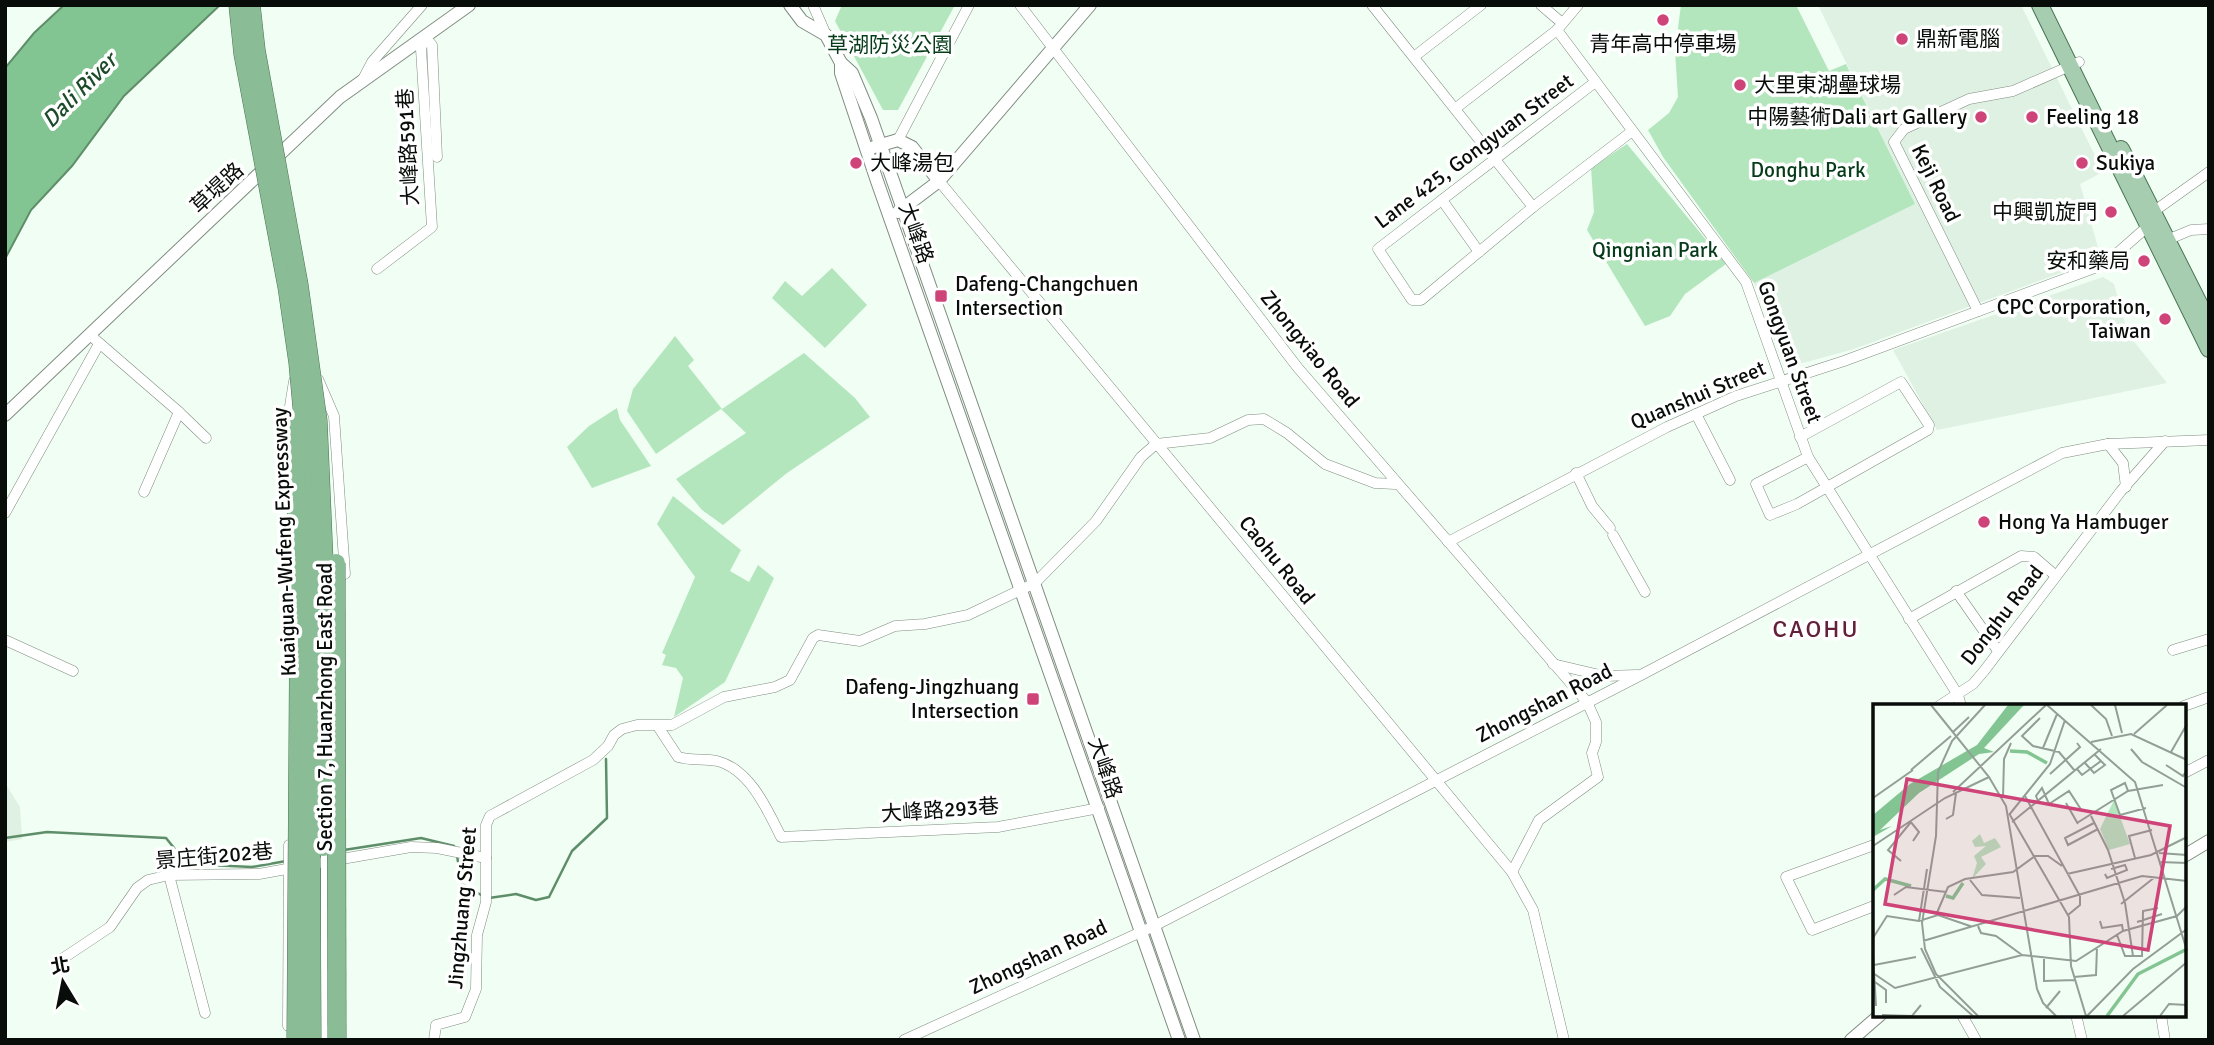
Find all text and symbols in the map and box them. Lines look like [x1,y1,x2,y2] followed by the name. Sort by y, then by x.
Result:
[1655,12,1671,28] marker: 青年高中停車場
[1916,26,2000,52] place label: 鼎新電腦
[1590,31,1737,57] place label: 青年高中停車場
[1894,31,1910,47] marker: 鼎新電腦
[827,32,953,58] park label: 草湖防災公園
[36,44,125,134] water label: Dali River
[1370,68,1578,234] street label: Lane 425, Gongyuan Street
[1754,72,1901,98] place label: 大里東湖壘球場
[1732,77,1748,93] marker: 大里東湖壘球場
[392,87,424,207] street label: 大峰路591巷
[1747,104,1967,130] place label: 中陽藝術Dali art Gallery
[2046,104,2139,130] place label: Feeling 18
[1973,109,1989,125] marker: 中陽藝術Dali art Gallery
[2024,109,2040,125] marker: Feeling 18
[1906,140,1966,226] street label: Keji Road
[870,150,954,176] place label: 大峰湯包
[2096,150,2155,176] place label: Sukiya
[848,155,864,171] marker: 大峰湯包
[2074,155,2090,171] marker: Sukiya
[185,157,249,219] street label: 草堤路
[1751,157,1866,183] park label: Donghu Park
[893,199,939,267] street label: 大峰路
[1992,199,2097,225] place label: 中興凱旋門
[2103,204,2119,220] marker: 中興凱旋門
[1592,237,1719,263] park label: Qingnian Park
[2046,248,2130,274] place label: 安和藥局
[2136,253,2152,269] marker: 安和藥局
[955,271,1138,321] place label: Dafeng-Changchuen Intersection
[1752,277,1828,427] street label: Gongyuan Street
[1255,285,1365,413] street label: Zhongxiao Road
[933,288,949,304] marker: Dafeng-Changchuen Intersection
[1997,294,2151,344] place label: CPC Corporation, Taiwan
[2157,311,2173,327] marker: CPC Corporation, Taiwan
[1626,355,1770,435] street label: Quanshui Street
[266,407,302,677] street label: Kuaiguan-Wufeng Expressway
[1998,509,2169,535] place label: Hong Ya Hambuger
[1233,510,1321,610] street label: Caohu Road
[1976,514,1992,530] marker: Hong Ya Hambuger
[1955,560,2049,670] street label: Donghu Road
[312,562,338,852] street label: Section 7, Huanzhong East Road
[1773,614,1859,644] district label: CAOHU
[1472,658,1616,748] street label: Zhongshan Road
[845,674,1019,724] place label: Dafeng-Jingzhuang Intersection
[1025,691,1041,707] marker: Dafeng-Jingzhuang Intersection
[1873,704,2186,1017] inset map
[1082,734,1128,802] street label: 大峰路
[880,793,1000,827] street label: 大峰路293巷
[442,826,482,990] street label: Jingzhuang Street
[154,838,274,874] street label: 景庄街202巷
[965,914,1111,1000] street label: Zhongshan Road
[28,947,98,1017] north arrow
[49,953,72,980] text: 北

